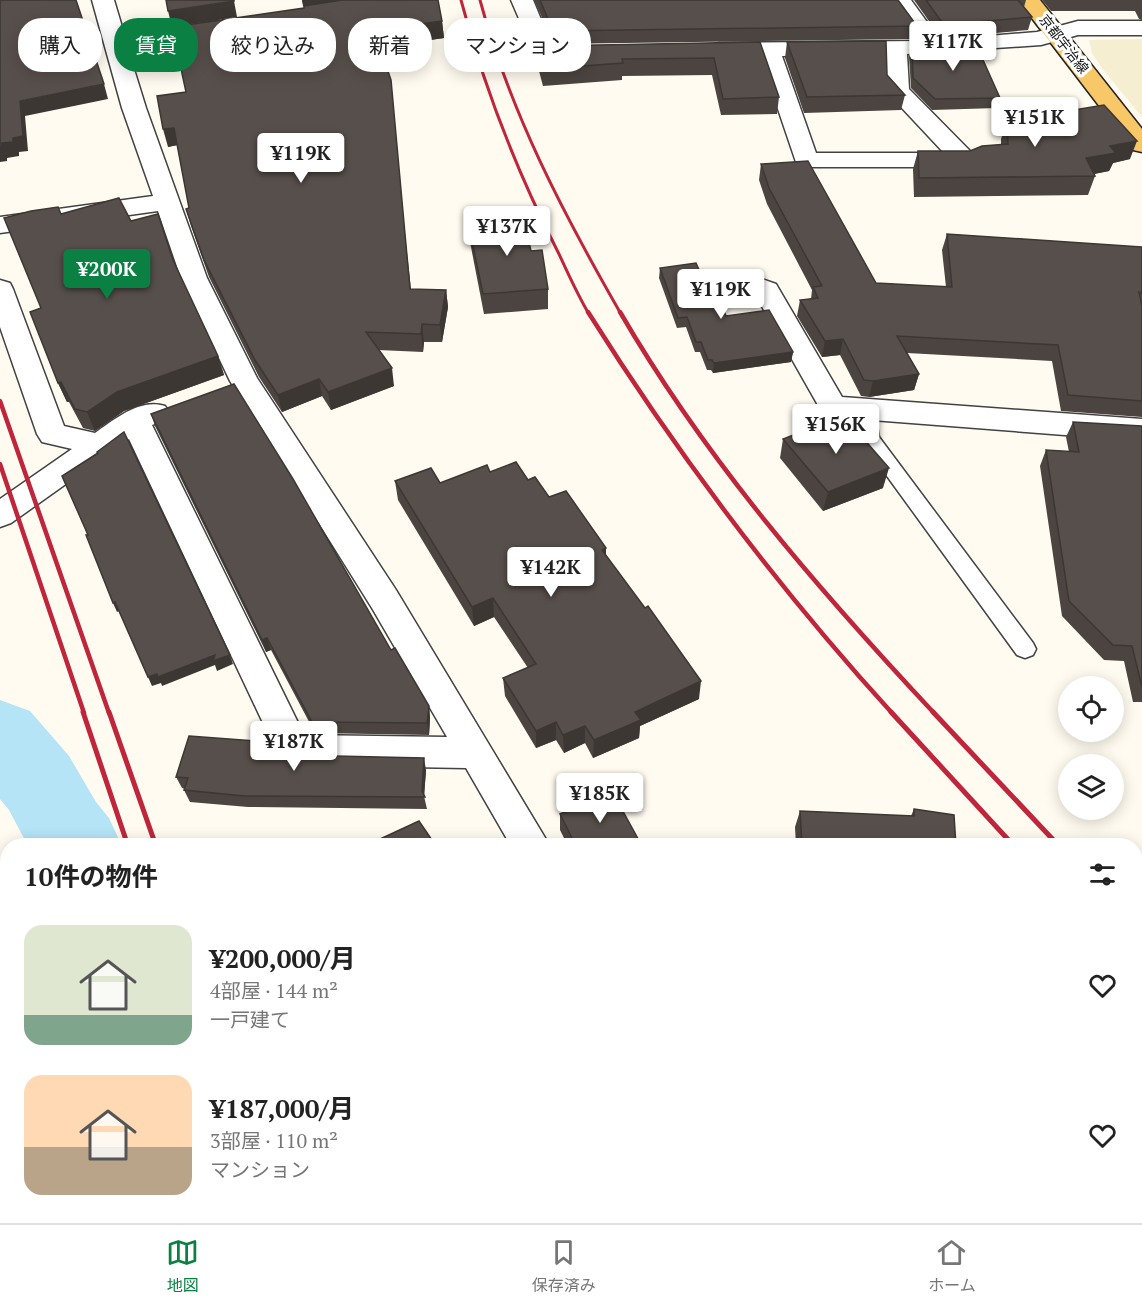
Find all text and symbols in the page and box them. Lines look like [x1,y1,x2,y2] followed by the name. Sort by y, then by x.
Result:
[1035,10,1093,77] street label: 京都宇治線
[18,18,102,72] chip: 購入
[114,18,198,72] chip: 賃貸
[210,18,336,72] chip: 絞り込み
[348,18,432,72] chip: 新着
[444,18,591,72] chip: マンション
[911,21,995,72] pin: ¥117K
[923,27,983,54] text: ¥117K
[993,97,1077,148] pin: ¥151K
[1005,103,1065,130] text: ¥151K
[259,133,343,184] pin: ¥119K
[271,139,331,166] text: ¥119K
[465,206,549,257] pin: ¥137K
[477,212,537,239] text: ¥137K
[65,249,149,300] pin: ¥200K
[77,255,137,282] text: ¥200K
[679,269,763,320] pin: ¥119K
[691,275,751,302] text: ¥119K
[794,404,878,455] pin: ¥156K
[806,410,866,437] text: ¥156K
[509,547,593,598] pin: ¥142K
[521,553,581,580] text: ¥142K
[1058,676,1124,820] map controls
[1058,676,1124,742] button: locate
[252,721,336,772] pin: ¥187K
[264,727,324,754] text: ¥187K
[1058,754,1124,820] button: layers
[558,773,642,824] pin: ¥185K
[570,779,630,806] text: ¥185K
[1086,858,1119,891] icon: filters
[24,859,157,893] text: 10件の物件
[210,941,356,975] text: ¥200,000/月
[72,949,144,1021] icon: home
[1086,969,1119,1002] icon: heart
[210,977,338,1004] text: 4部屋 · 144 m²
[210,1006,290,1033] text: 一戸建て
[210,1091,354,1125] text: ¥187,000/月
[72,1099,144,1171] icon: home
[1086,1119,1119,1152] icon: heart
[210,1127,338,1154] text: 3部屋 · 110 m²
[210,1156,310,1183] text: マンション
[166,1236,199,1296] tab: 地図
[532,1236,596,1296] tab: 保存済み
[928,1236,976,1296] tab: ホーム

